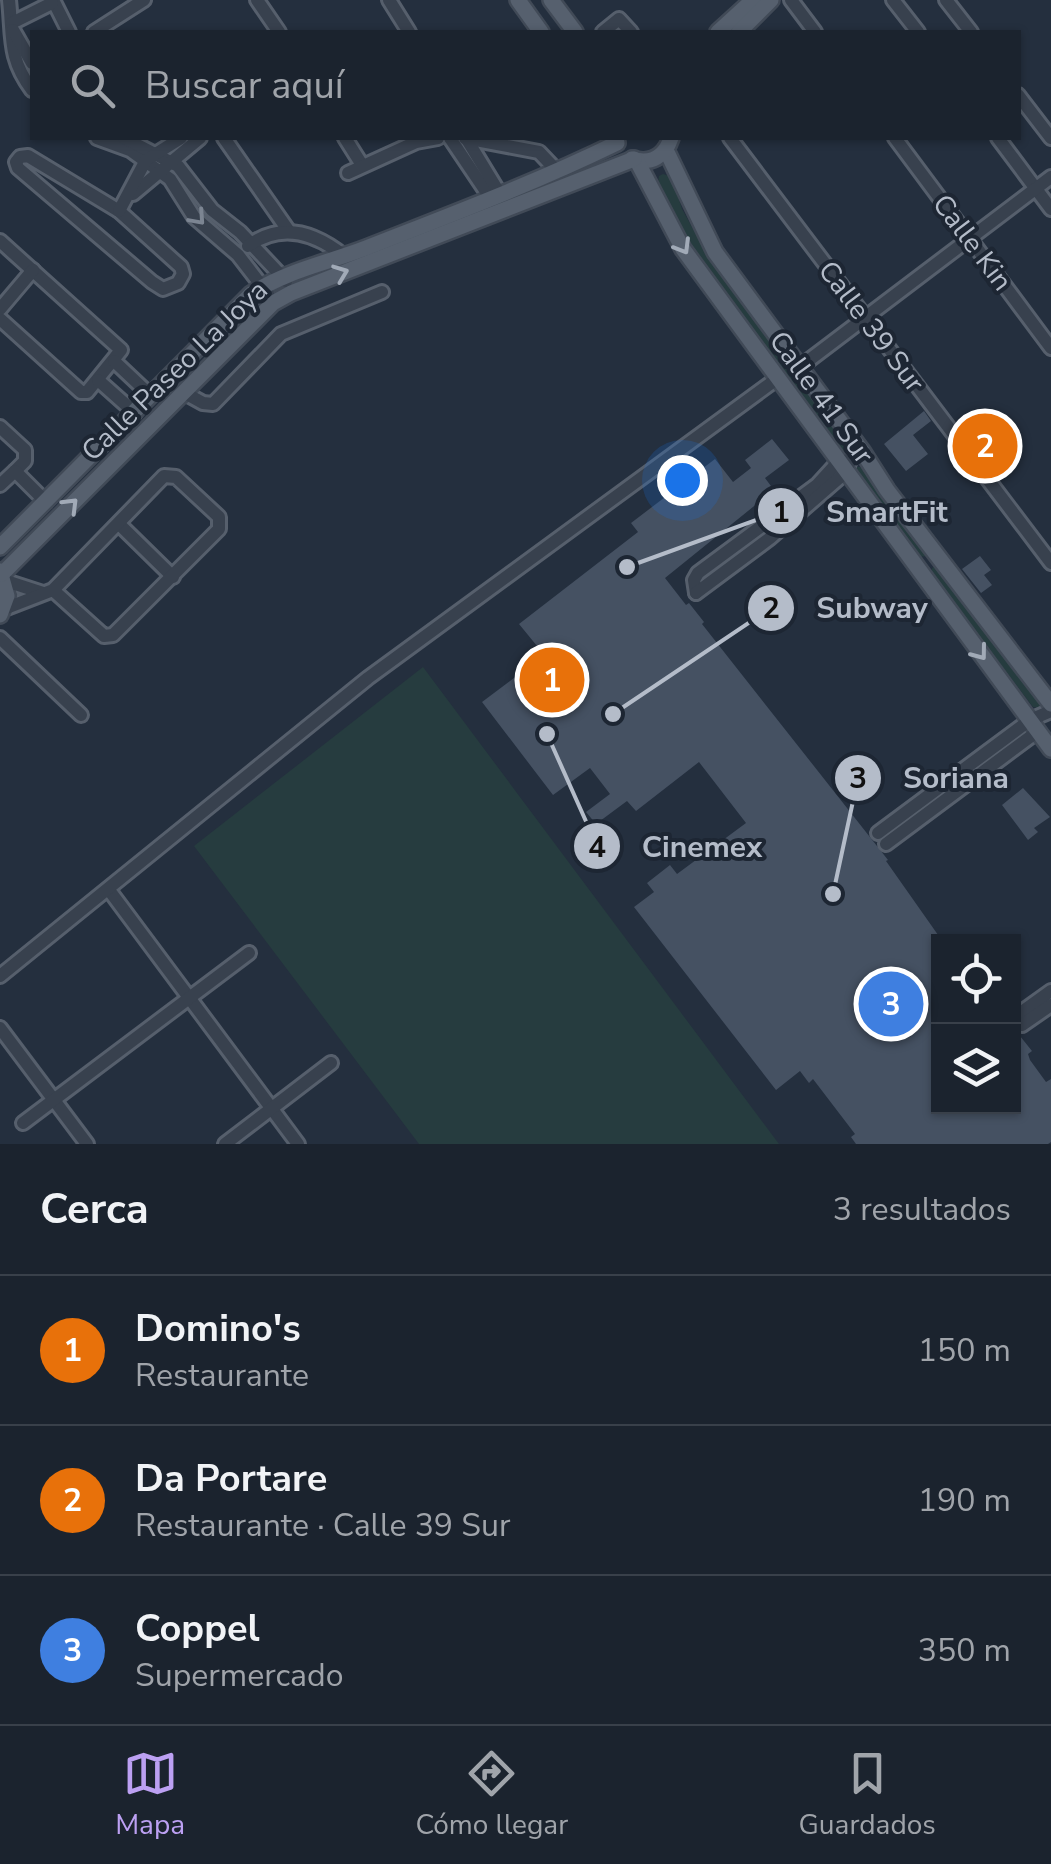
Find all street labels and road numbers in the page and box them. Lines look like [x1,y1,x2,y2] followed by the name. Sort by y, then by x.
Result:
[923,187,1021,299] street label: Calle Kin
[809,253,933,400] street label: Calle 39 Sur
[73,272,276,470] street label: Calle Paseo La Joya
[760,324,882,472] street label: Calle 41 Sur

